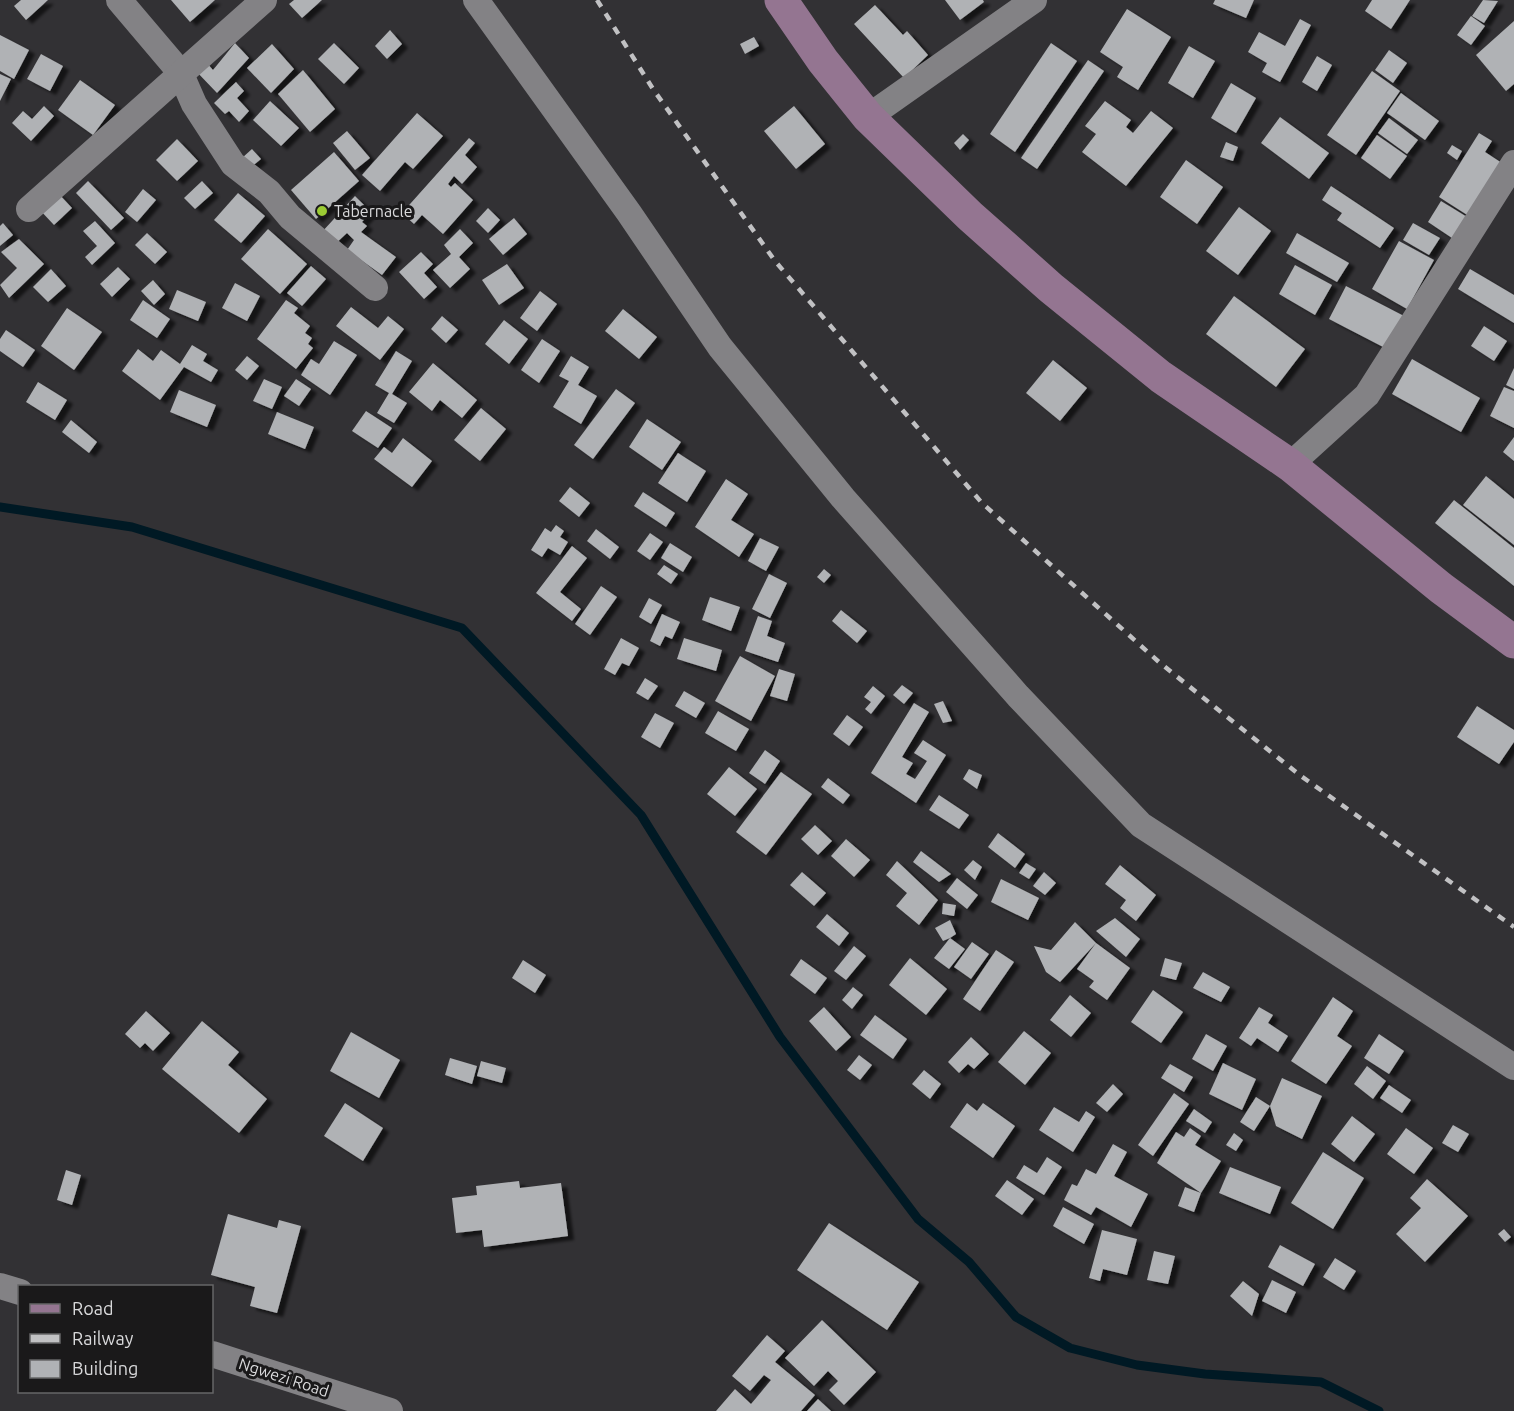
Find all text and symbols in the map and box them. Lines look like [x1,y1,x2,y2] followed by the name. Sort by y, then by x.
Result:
[334,202,413,220] place label: Tabernacle
[315,204,329,218] marker: Tabernacle
[18,1285,213,1393] legend
[72,1298,114,1318] text: Road
[72,1328,134,1348] text: Railway
[237,1354,331,1400] street label: Ngwezi Road
[72,1358,138,1378] text: Building

